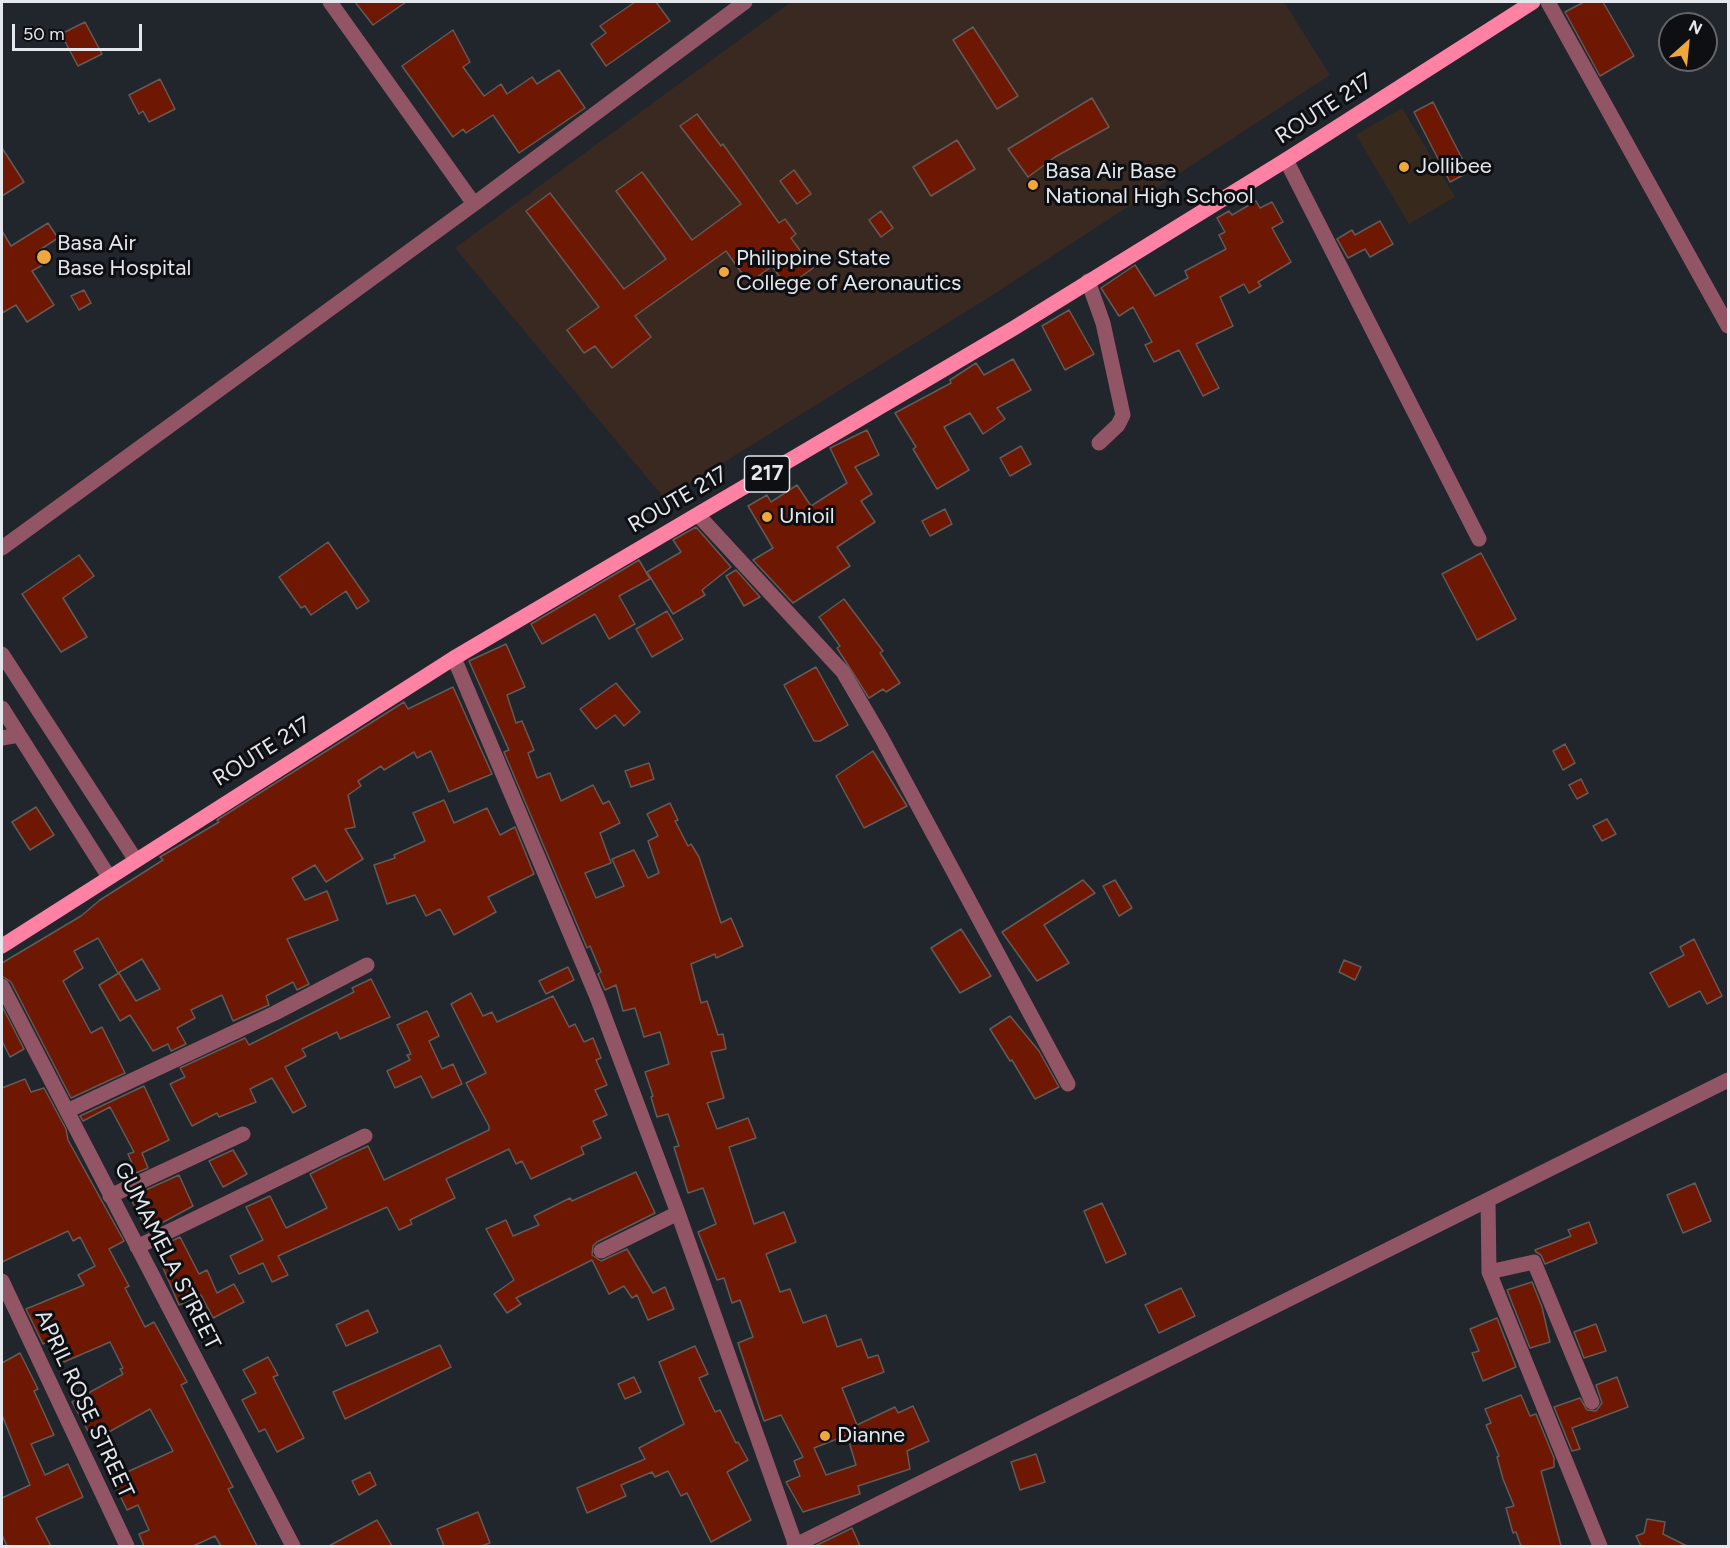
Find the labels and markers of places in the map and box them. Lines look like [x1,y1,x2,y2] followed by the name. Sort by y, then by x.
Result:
[1416,154,1492,180] place label: Jollibee
[1045,159,1253,210] place label: Basa Air Base National High School
[1397,160,1411,174] marker: Jollibee
[1026,178,1040,192] marker: Basa Air Base National High School
[57,231,191,282] place label: Basa Air Base Hospital
[736,246,961,298] place label: Philippine State College of Aeronautics
[35,248,53,266] marker: Basa Air Base Hospital
[717,265,731,279] marker: Philippine State College of Aeronautics
[779,504,835,530] place label: Unioil
[760,510,774,524] marker: Unioil
[837,1423,905,1449] place label: Dianne
[818,1429,832,1443] marker: Dianne

